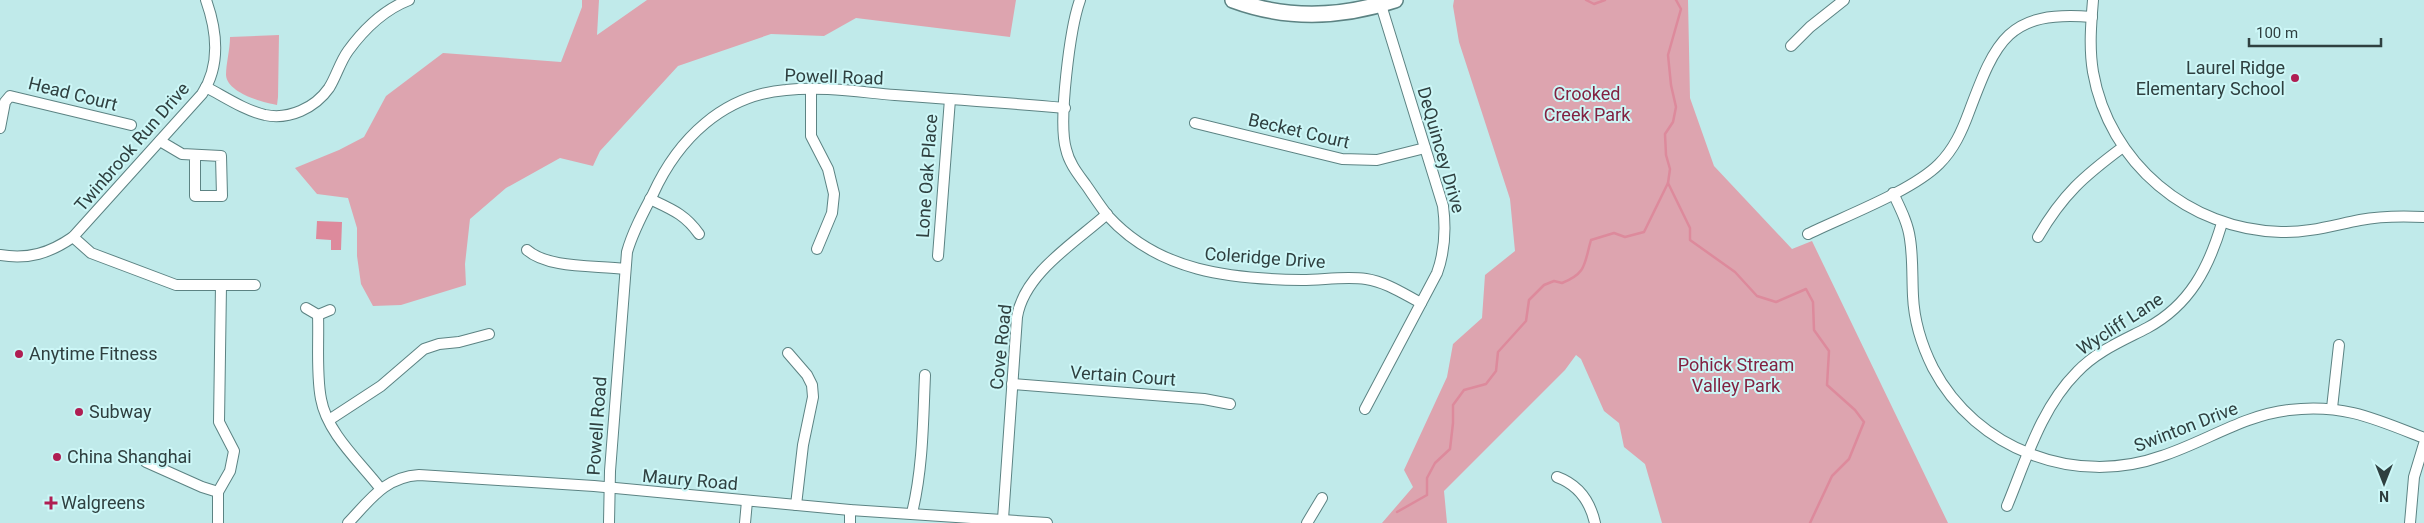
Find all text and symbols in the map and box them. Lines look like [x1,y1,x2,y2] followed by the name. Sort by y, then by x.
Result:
[2249,15,2382,47] scale bar
[2256,24,2298,42] text: 100 m
[2136,57,2285,99] place label: Laurel Ridge Elementary School
[784,64,884,89] street label: Powell Road
[26,72,120,115] street label: Head Court
[2289,72,2301,84] marker: Laurel Ridge Elementary School
[70,78,193,215] street label: Twinbrook Run Drive
[1544,83,1631,125] park label: Crooked Creek Park
[1413,84,1470,215] street label: DeQuincey Drive
[1246,109,1352,152] street label: Becket Court
[912,113,941,239] street label: Lone Oak Place
[1204,243,1326,272] street label: Coleridge Drive
[2073,288,2167,359] street label: Wycliff Lane
[986,303,1015,391] street label: Cove Road
[29,343,158,364] place label: Anytime Fitness
[13,348,25,360] marker: Anytime Fitness
[1678,354,1794,396] park label: Pohick Stream Valley Park
[1069,361,1177,390] street label: Vertain Court
[583,376,610,476] street label: Powell Road
[2131,397,2241,456] street label: Swinton Drive
[89,401,152,422] place label: Subway
[73,406,85,418] marker: Subway
[67,446,192,467] place label: China Shanghai
[51,451,63,463] marker: China Shanghai
[2359,458,2409,508] north arrow
[641,465,739,494] street label: Maury Road
[2379,488,2389,504] text: N
[61,492,145,513] place label: Walgreens
[45,497,57,509] marker: Walgreens

